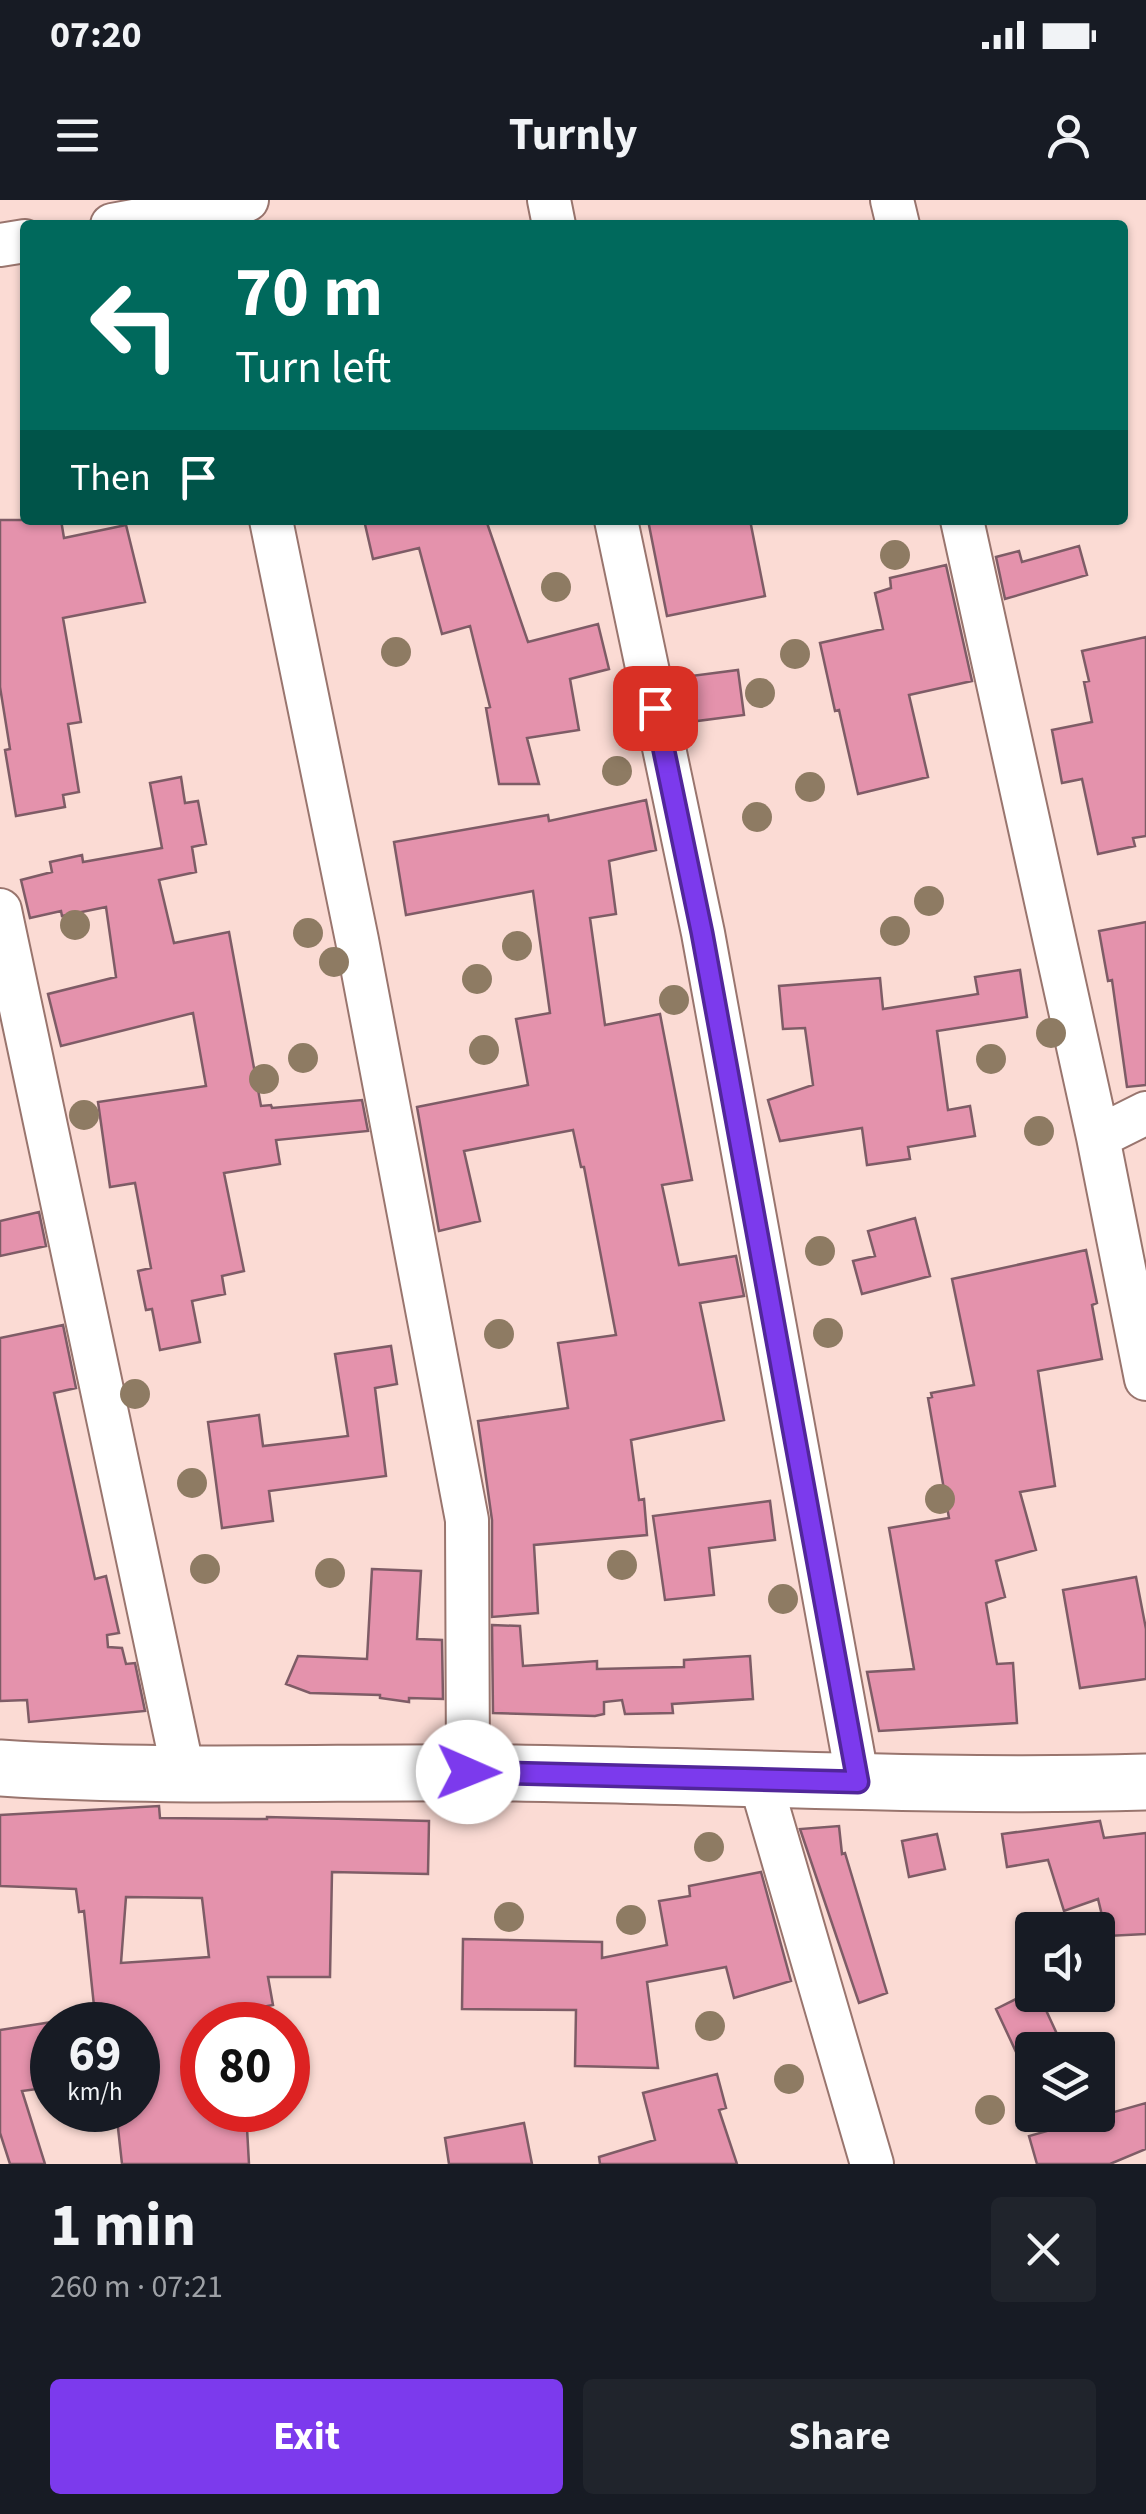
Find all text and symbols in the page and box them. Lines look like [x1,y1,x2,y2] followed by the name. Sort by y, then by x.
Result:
[50,8,142,62] text: 07:20
[509,103,637,167] text: Turnly
[50,108,105,163] icon: menu
[1041,108,1096,163] icon: person
[235,243,383,343] text: 70 m
[70,260,200,390] icon: left
[235,336,391,400] text: Turn left
[171,450,226,505] icon: arrive
[70,451,151,505] text: Then
[613,666,698,751] pin
[628,681,683,736] icon: arrive
[416,1720,520,1824] position arrow
[1015,1912,1115,2132] map controls
[1015,1912,1115,2012] button: sound
[180,2002,310,2132] speed limit sign: 80
[69,2019,121,2090] text: 69
[1015,2032,1115,2132] button: layers
[67,2074,123,2110] text: km/h
[50,2184,196,2269] text: 1 min
[991,2197,1096,2302] button: close
[50,2264,223,2310] text: 260 m · 07:21
[50,2379,563,2494] button: Exit
[583,2379,1096,2494] button: Share

